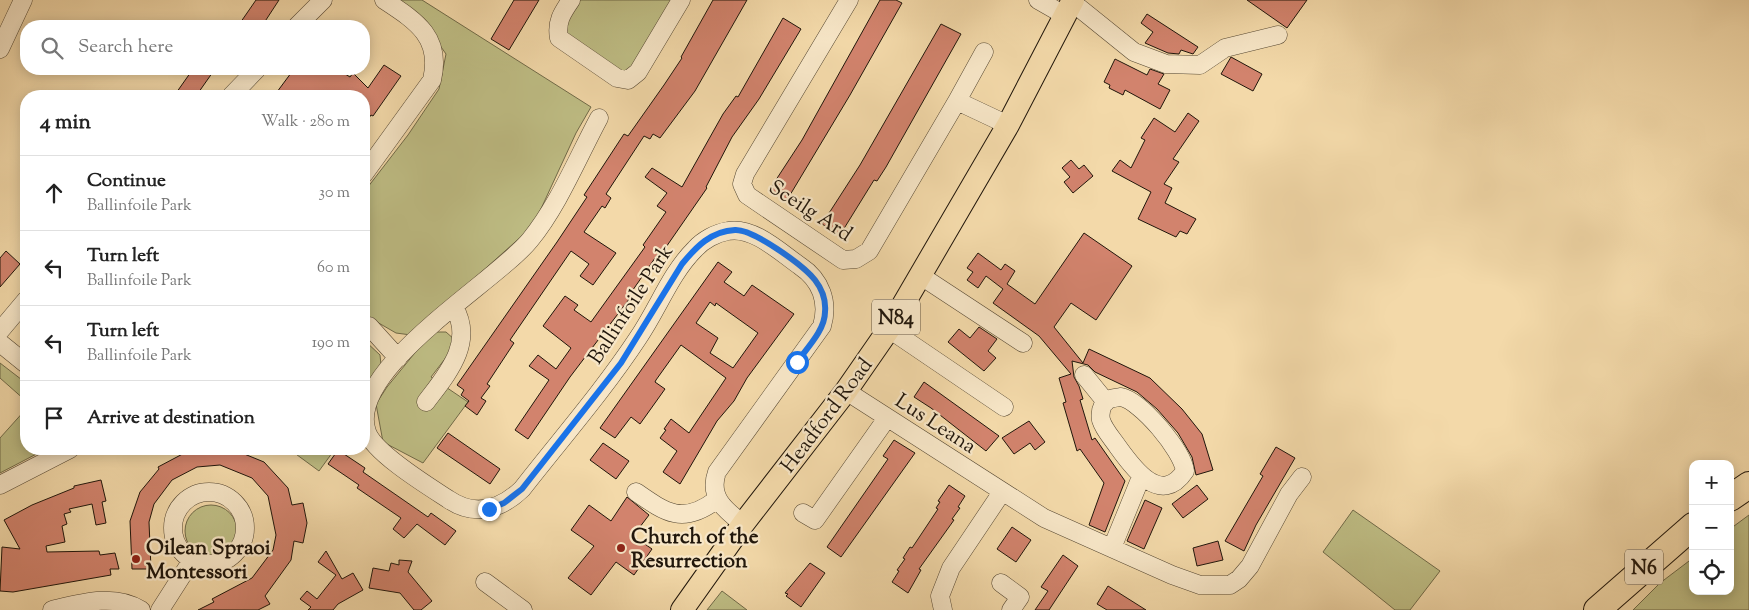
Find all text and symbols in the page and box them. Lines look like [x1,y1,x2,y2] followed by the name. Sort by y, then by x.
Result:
[20,20,370,75] search box
[38,34,66,62] icon: search
[78,34,173,61] text: Search here
[40,108,91,138] text: 4 min
[261,111,350,134] text: Walk · 280 m
[87,168,166,195] text: Continue
[762,173,858,250] street label: Sceilg Ard
[40,179,68,207] icon: ahead
[319,182,350,205] text: 30 m
[87,195,192,218] text: Ballinfoile Park
[582,239,682,371] street label: Ballinfoile Park
[87,243,159,270] text: Turn left
[40,254,68,282] icon: left
[317,257,350,280] text: 60 m
[87,270,192,293] text: Ballinfoile Park
[872,300,920,334] road number: N84
[87,318,159,345] text: Turn left
[40,329,68,357] icon: left
[312,332,350,355] text: 190 m
[87,345,192,368] text: Ballinfoile Park
[786,351,809,374] route start
[774,352,881,480] street label: Headford Road
[888,387,982,462] street label: Lus Leana
[40,404,68,432] icon: arrive
[87,405,255,432] text: Arrive at destination
[1689,460,1734,595] map controls
[1689,460,1734,505] button: +
[478,498,501,521] route end
[1689,505,1734,550] button: −
[631,523,759,577] place label: Church of the Resurrection
[146,534,271,588] place label: Oilean Spraoi Montessori
[615,542,627,554] marker: Church of the Resurrection
[1625,550,1663,584] road number: N6
[1689,550,1734,595] button: locate
[130,553,142,565] marker: Oilean Spraoi Montessori

